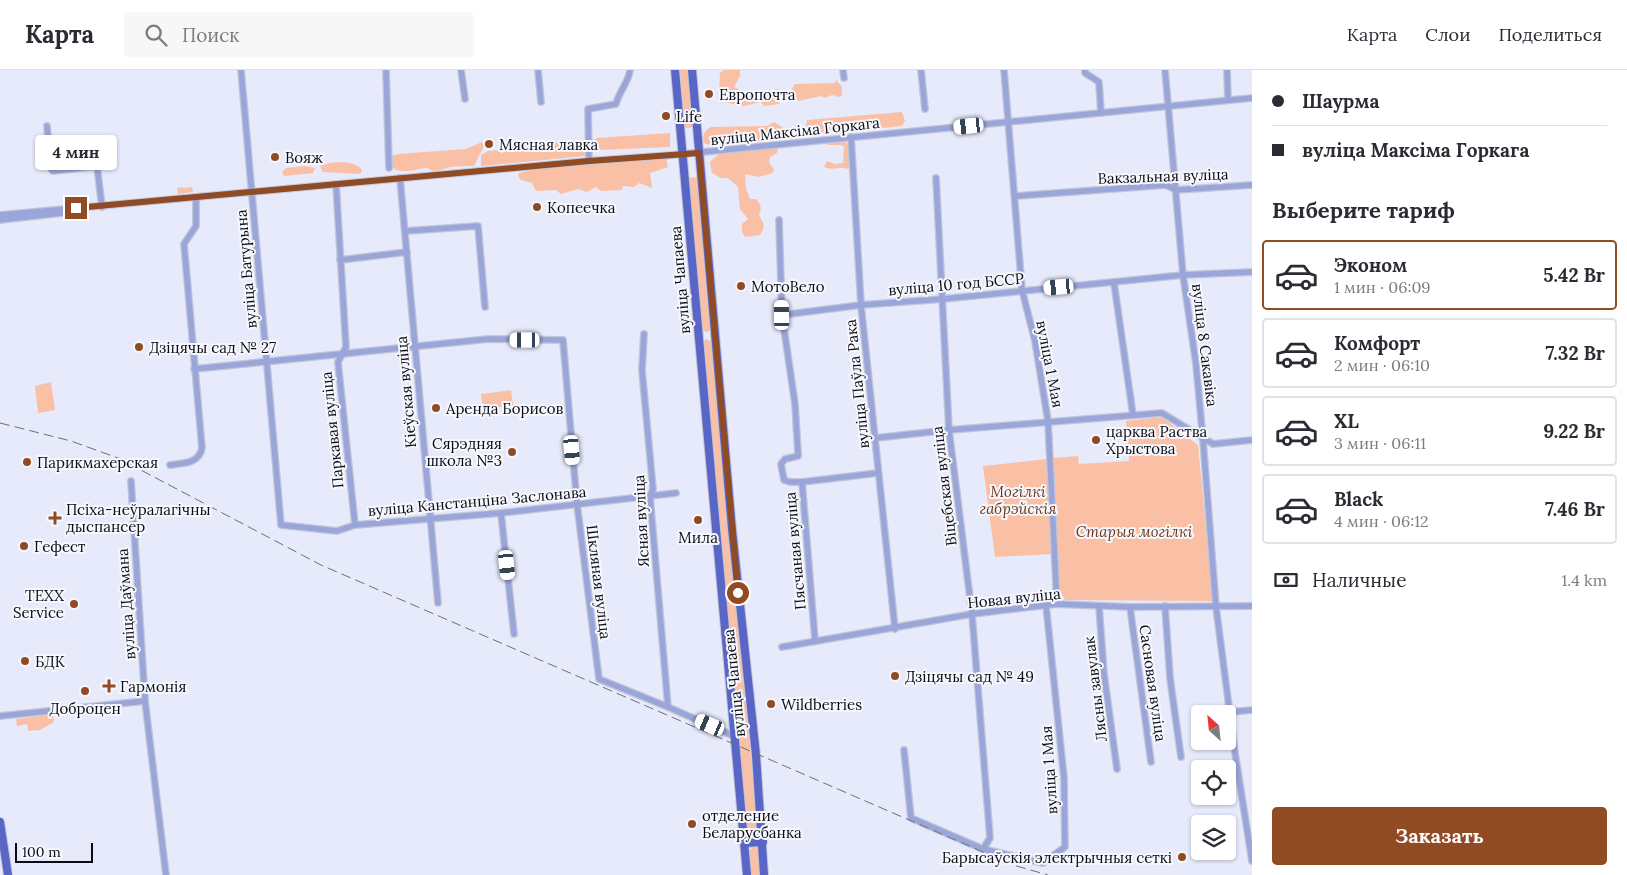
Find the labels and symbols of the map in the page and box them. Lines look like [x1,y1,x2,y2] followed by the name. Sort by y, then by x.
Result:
[719,85,796,104] place label: Европочта
[703,88,715,100] marker: Европочта
[676,107,702,126] place label: Life
[660,110,672,122] marker: Life
[709,113,881,149] street label: вуліца Максіма Горкага
[953,117,984,135] car
[499,135,599,154] place label: Мясная лавка
[35,136,117,170] callout: 4 мин
[483,138,495,150] marker: Мясная лавка
[285,148,323,167] place label: Вояж
[269,151,281,163] marker: Вояж
[1097,164,1229,188] street label: Вакзальная вуліца
[65,197,87,219] route end
[547,198,616,217] place label: Копеечка
[531,201,543,213] marker: Копеечка
[231,208,261,329] street label: вуліца Батурына
[666,225,694,335] street label: вуліца Чапаева
[887,269,1025,299] street label: вуліца 10 год БССР
[751,277,825,296] place label: МотоВело
[1043,278,1074,296] car
[735,280,747,292] marker: МотоВело
[1188,282,1222,408] street label: вуліца 8 Сакавіка
[774,300,789,330] car
[841,318,873,450] street label: вуліца Паўла Рака
[1032,319,1068,409] street label: вуліца 1 Мая
[510,333,540,348] car
[392,335,420,449] street label: Кіеўская вуліца
[149,338,276,357] place label: Дзіцячы сад № 27
[133,341,145,353] marker: Дзіцячы сад № 27
[316,370,348,489] street label: Паркавая вуліца
[445,399,564,418] place label: Аренда Борисов
[430,402,442,414] marker: Аренда Борисов
[1106,422,1207,458] place label: царква Раства Хрыстова
[927,425,961,547] street label: Віцебская вуліца
[427,434,502,470] place label: Сярэдняя школа №3
[563,434,580,466] car
[1090,434,1102,446] marker: царква Раства Хрыстова
[506,446,518,458] marker: Сярэдняя школа №3
[37,453,158,472] place label: Парикмахерская
[21,456,33,468] marker: Парикмахерская
[629,474,653,568] street label: Ясная вуліца
[367,482,587,520] street label: вуліца Канстанціна Заслонава
[980,482,1057,518] park label: Могілкі габрэйскія
[780,491,810,611] street label: Пясчаная вуліца
[66,500,211,536] place label: Псіха-неўралагічны дыспансер
[48,511,62,525] marker: Псіха-неўралагічны дыспансер
[692,514,704,526] marker: Мила
[1076,522,1192,541] park label: Старыя могілкі
[583,524,615,640] street label: Шкляная вуліца
[678,528,718,547] place label: Мила
[34,537,86,556] place label: Гефест
[18,540,30,552] marker: Гефест
[113,547,139,660] street label: вуліца Даўмана
[497,549,516,581] car
[727,582,749,604] route start
[966,584,1062,612] street label: Новая вуліца
[13,586,64,622] place label: TEXX Service
[68,598,80,610] marker: TEXX Service
[1135,623,1171,743] street label: Сасновая вуліца
[719,628,749,738] street label: вуліца Чапаева
[1079,635,1111,743] street label: Лясны завулак
[35,652,66,671] place label: БДК
[19,655,31,667] marker: БДК
[905,667,1034,686] place label: Дзіцячы сад № 49
[889,670,901,682] marker: Дзіцячы сад № 49
[120,677,186,696] place label: Гармонія
[102,679,116,693] marker: Гармонія
[79,685,91,697] marker: Доброцен
[781,695,862,714] place label: Wildberries
[765,698,777,710] marker: Wildberries
[49,699,121,718] place label: Доброцен
[1191,705,1236,750] north arrow
[693,712,726,738] car
[1036,725,1062,815] street label: вуліца 1 Мая
[702,806,802,842] place label: отделение Беларусбанка
[686,818,698,830] marker: отделение Беларусбанка
[15,840,92,863] scale bar
[942,848,1172,867] place label: Барысаўскія электрычныя сеткі
[1176,851,1188,863] marker: Барысаўскія электрычныя сеткі

